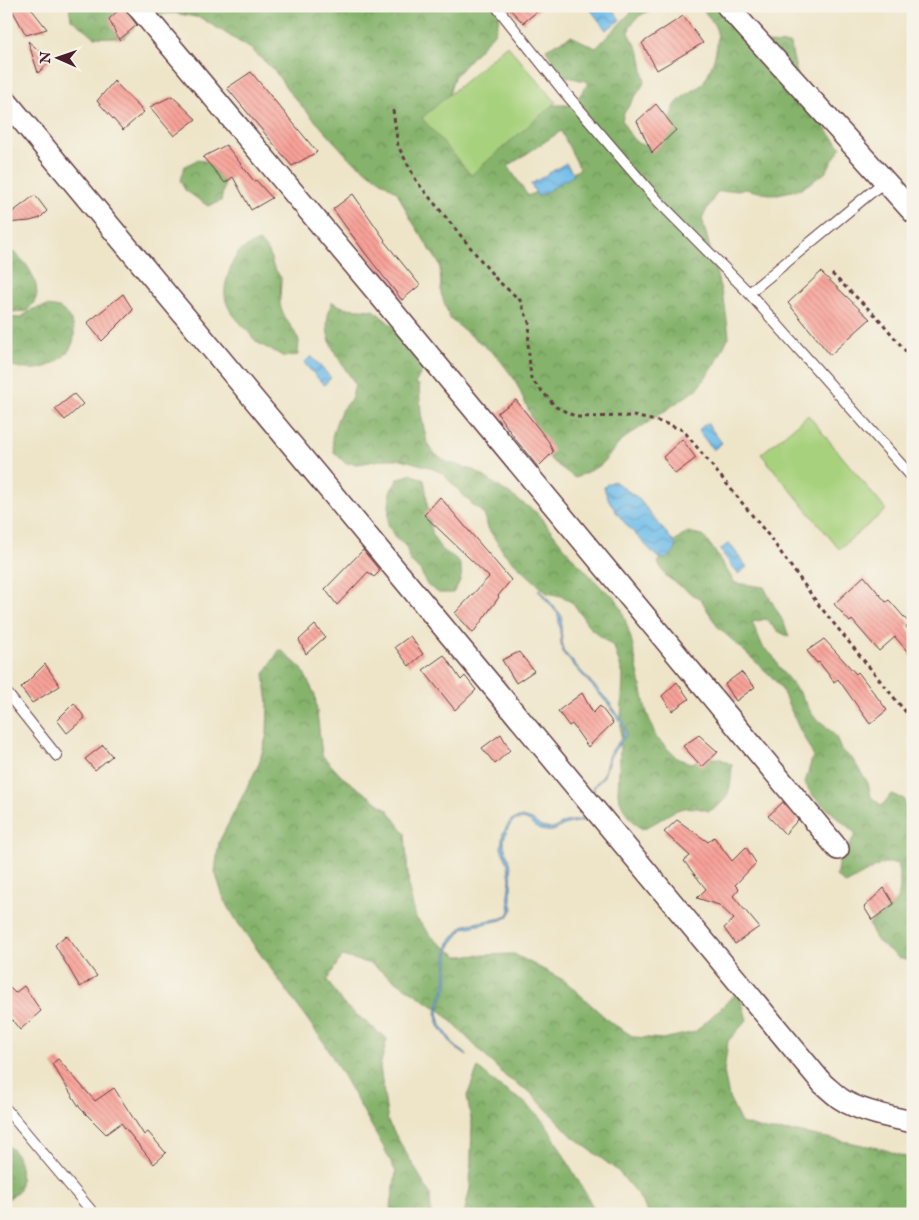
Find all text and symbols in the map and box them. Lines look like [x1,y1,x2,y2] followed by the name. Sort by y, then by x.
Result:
[32,32,82,82] north arrow
[37,51,55,65] text: N

